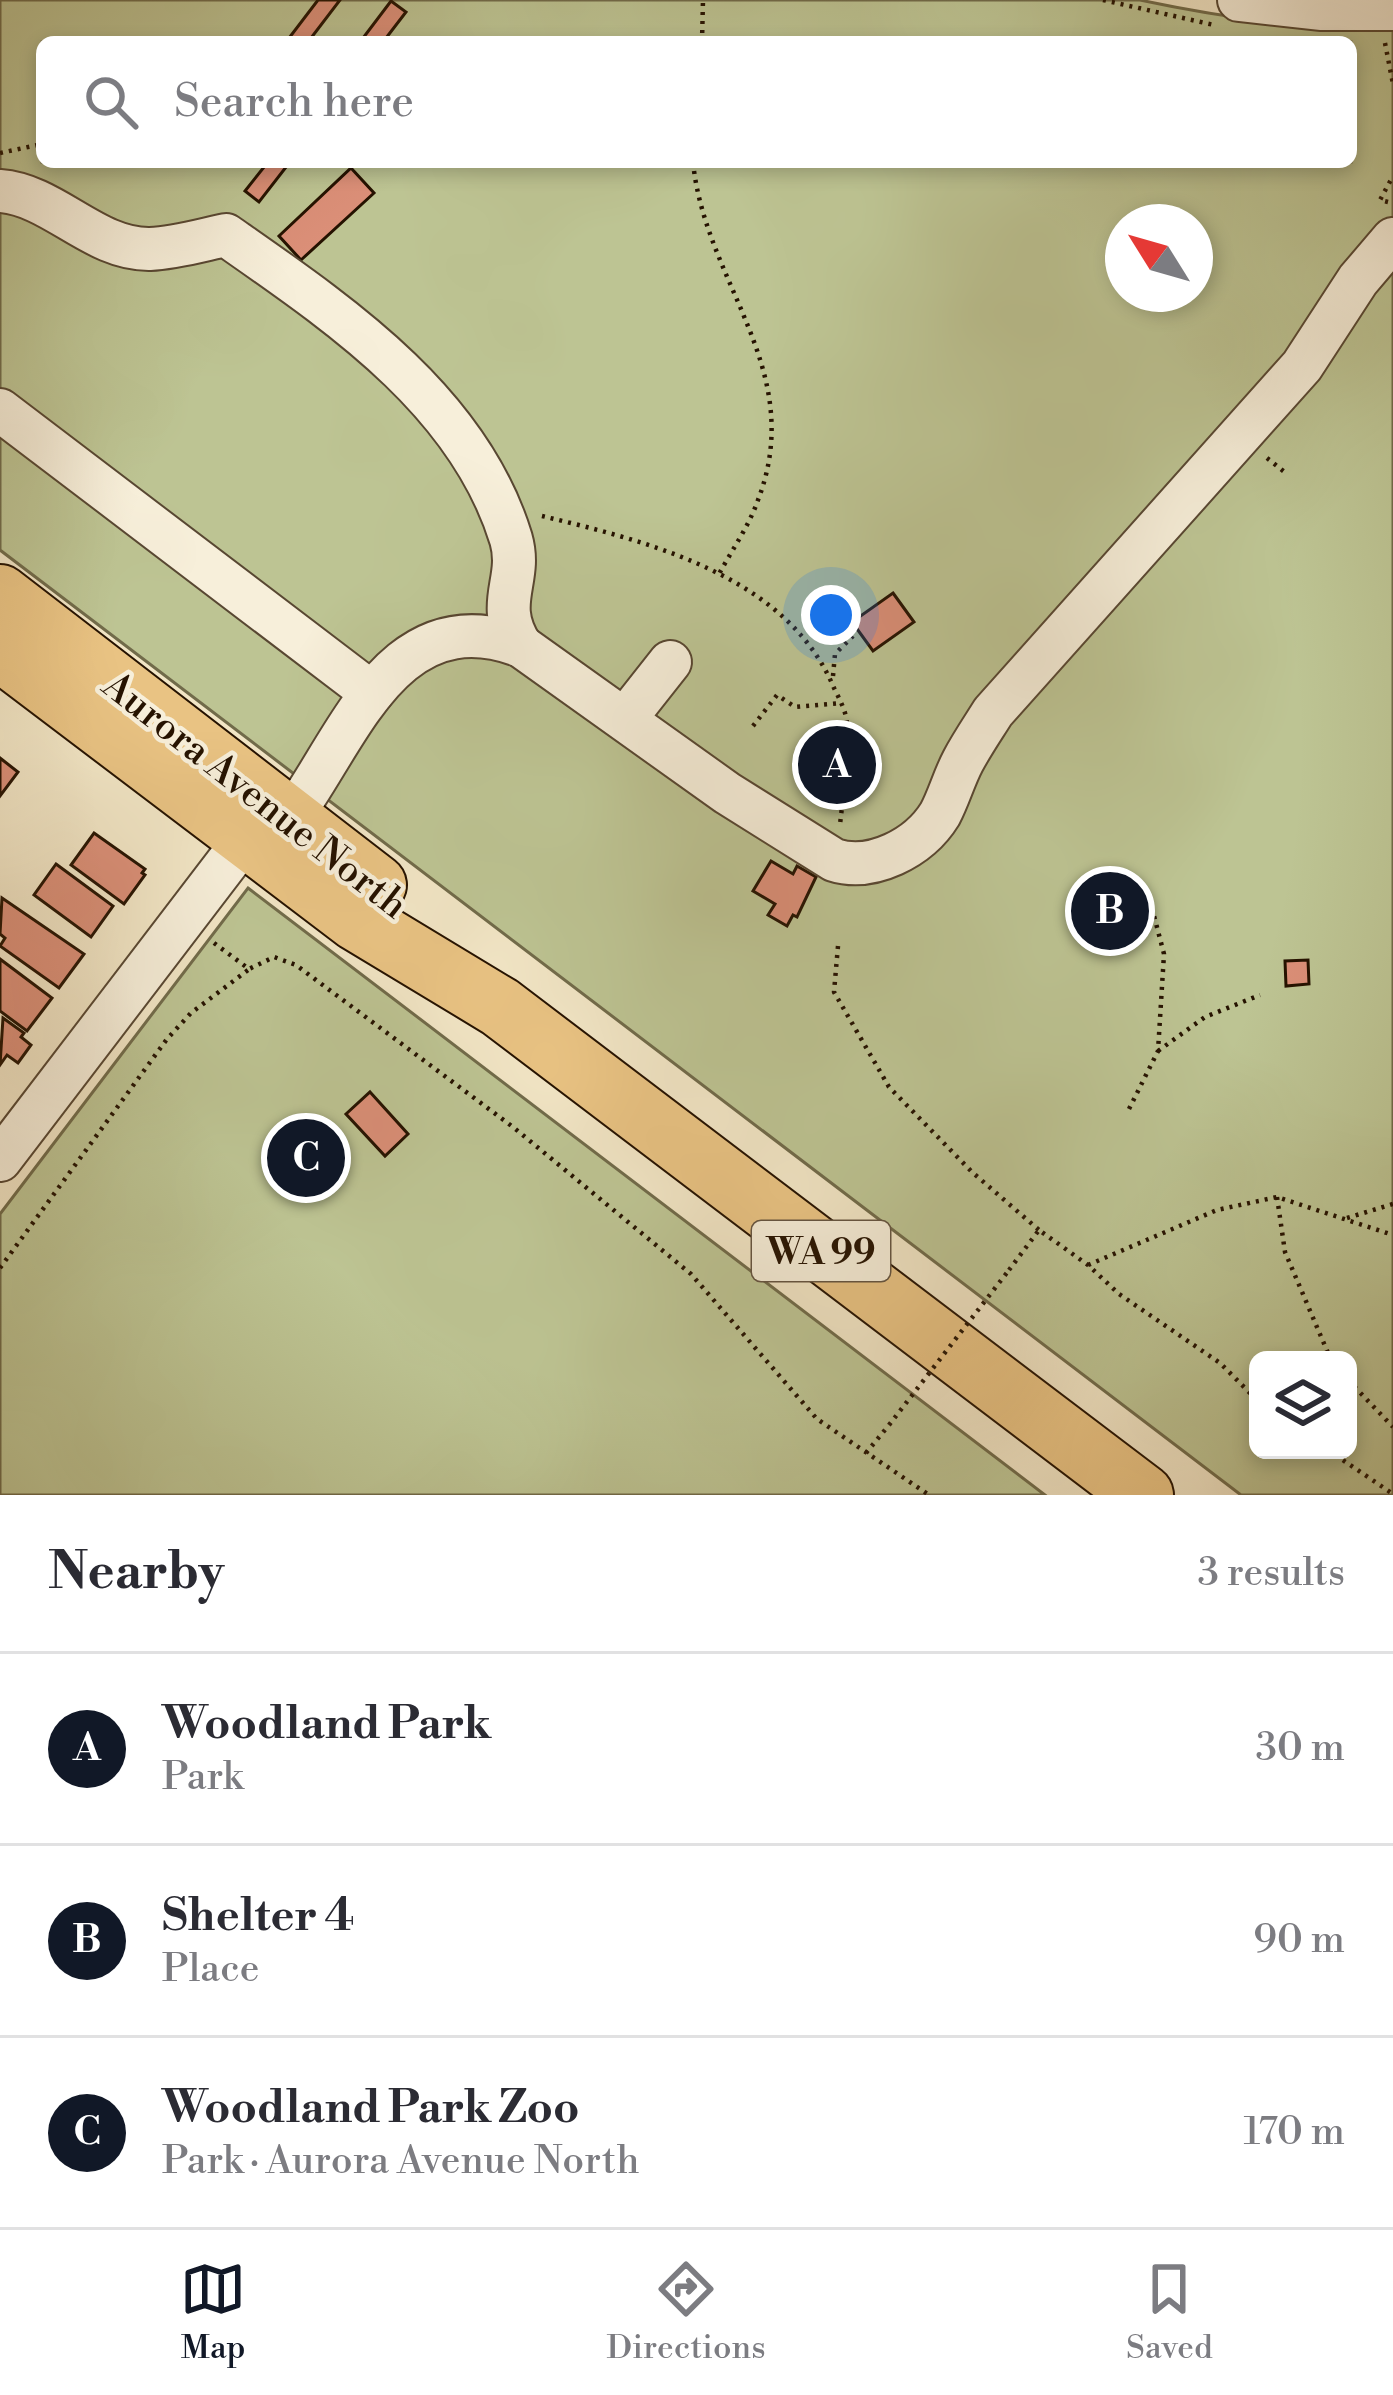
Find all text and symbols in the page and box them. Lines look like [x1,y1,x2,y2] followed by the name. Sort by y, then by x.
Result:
[36,36,1357,168] search box
[78,69,144,135] icon: search
[174,74,414,131] text: Search here
[1105,204,1213,312] north arrow
[801,585,861,645] your location
[91,661,417,930] street label: Aurora Avenue North
[798,720,876,810] pin: A
[1071,866,1149,956] pin: B
[267,1113,345,1203] pin: C
[752,1221,890,1281] road number: WA 99
[1249,1351,1357,1459] map controls
[1249,1351,1357,1459] button: layers
[48,1541,224,1605] text: Nearby
[1197,1549,1345,1598] text: 3 results
[162,1696,491,1753] text: Woodland Park
[73,1724,101,1773] text: A
[1255,1724,1345,1773] text: 30 m
[162,1753,243,1802] text: Park
[162,1888,355,1945] text: Shelter 4
[72,1916,102,1965] text: B
[1253,1916,1345,1965] text: 90 m
[162,1945,259,1994] text: Place
[162,2080,580,2137] text: Woodland Park Zoo
[73,2108,101,2157] text: C
[1243,2108,1345,2157] text: 170 m
[162,2137,640,2186] text: Park · Aurora Avenue North
[180,2256,246,2369] tab: Map
[607,2256,766,2369] tab: Directions
[1126,2256,1213,2369] tab: Saved

